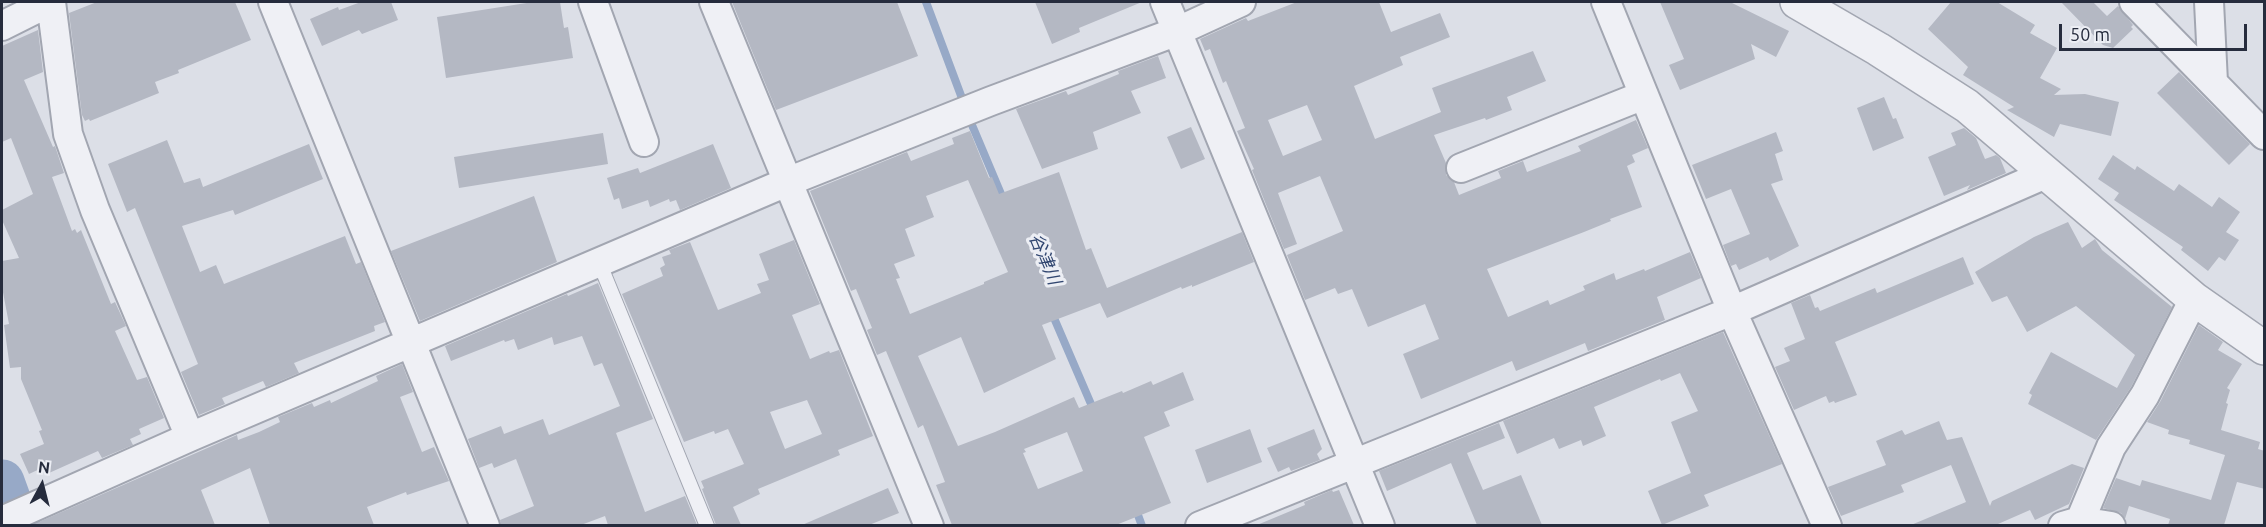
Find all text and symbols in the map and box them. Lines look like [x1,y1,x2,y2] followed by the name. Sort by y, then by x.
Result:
[2062,12,2250,50] scale bar
[2070,24,2110,44] text: 50 m
[1025,230,1065,288] water label: 谷津川
[12,455,72,515] north arrow
[37,457,51,477] text: N

